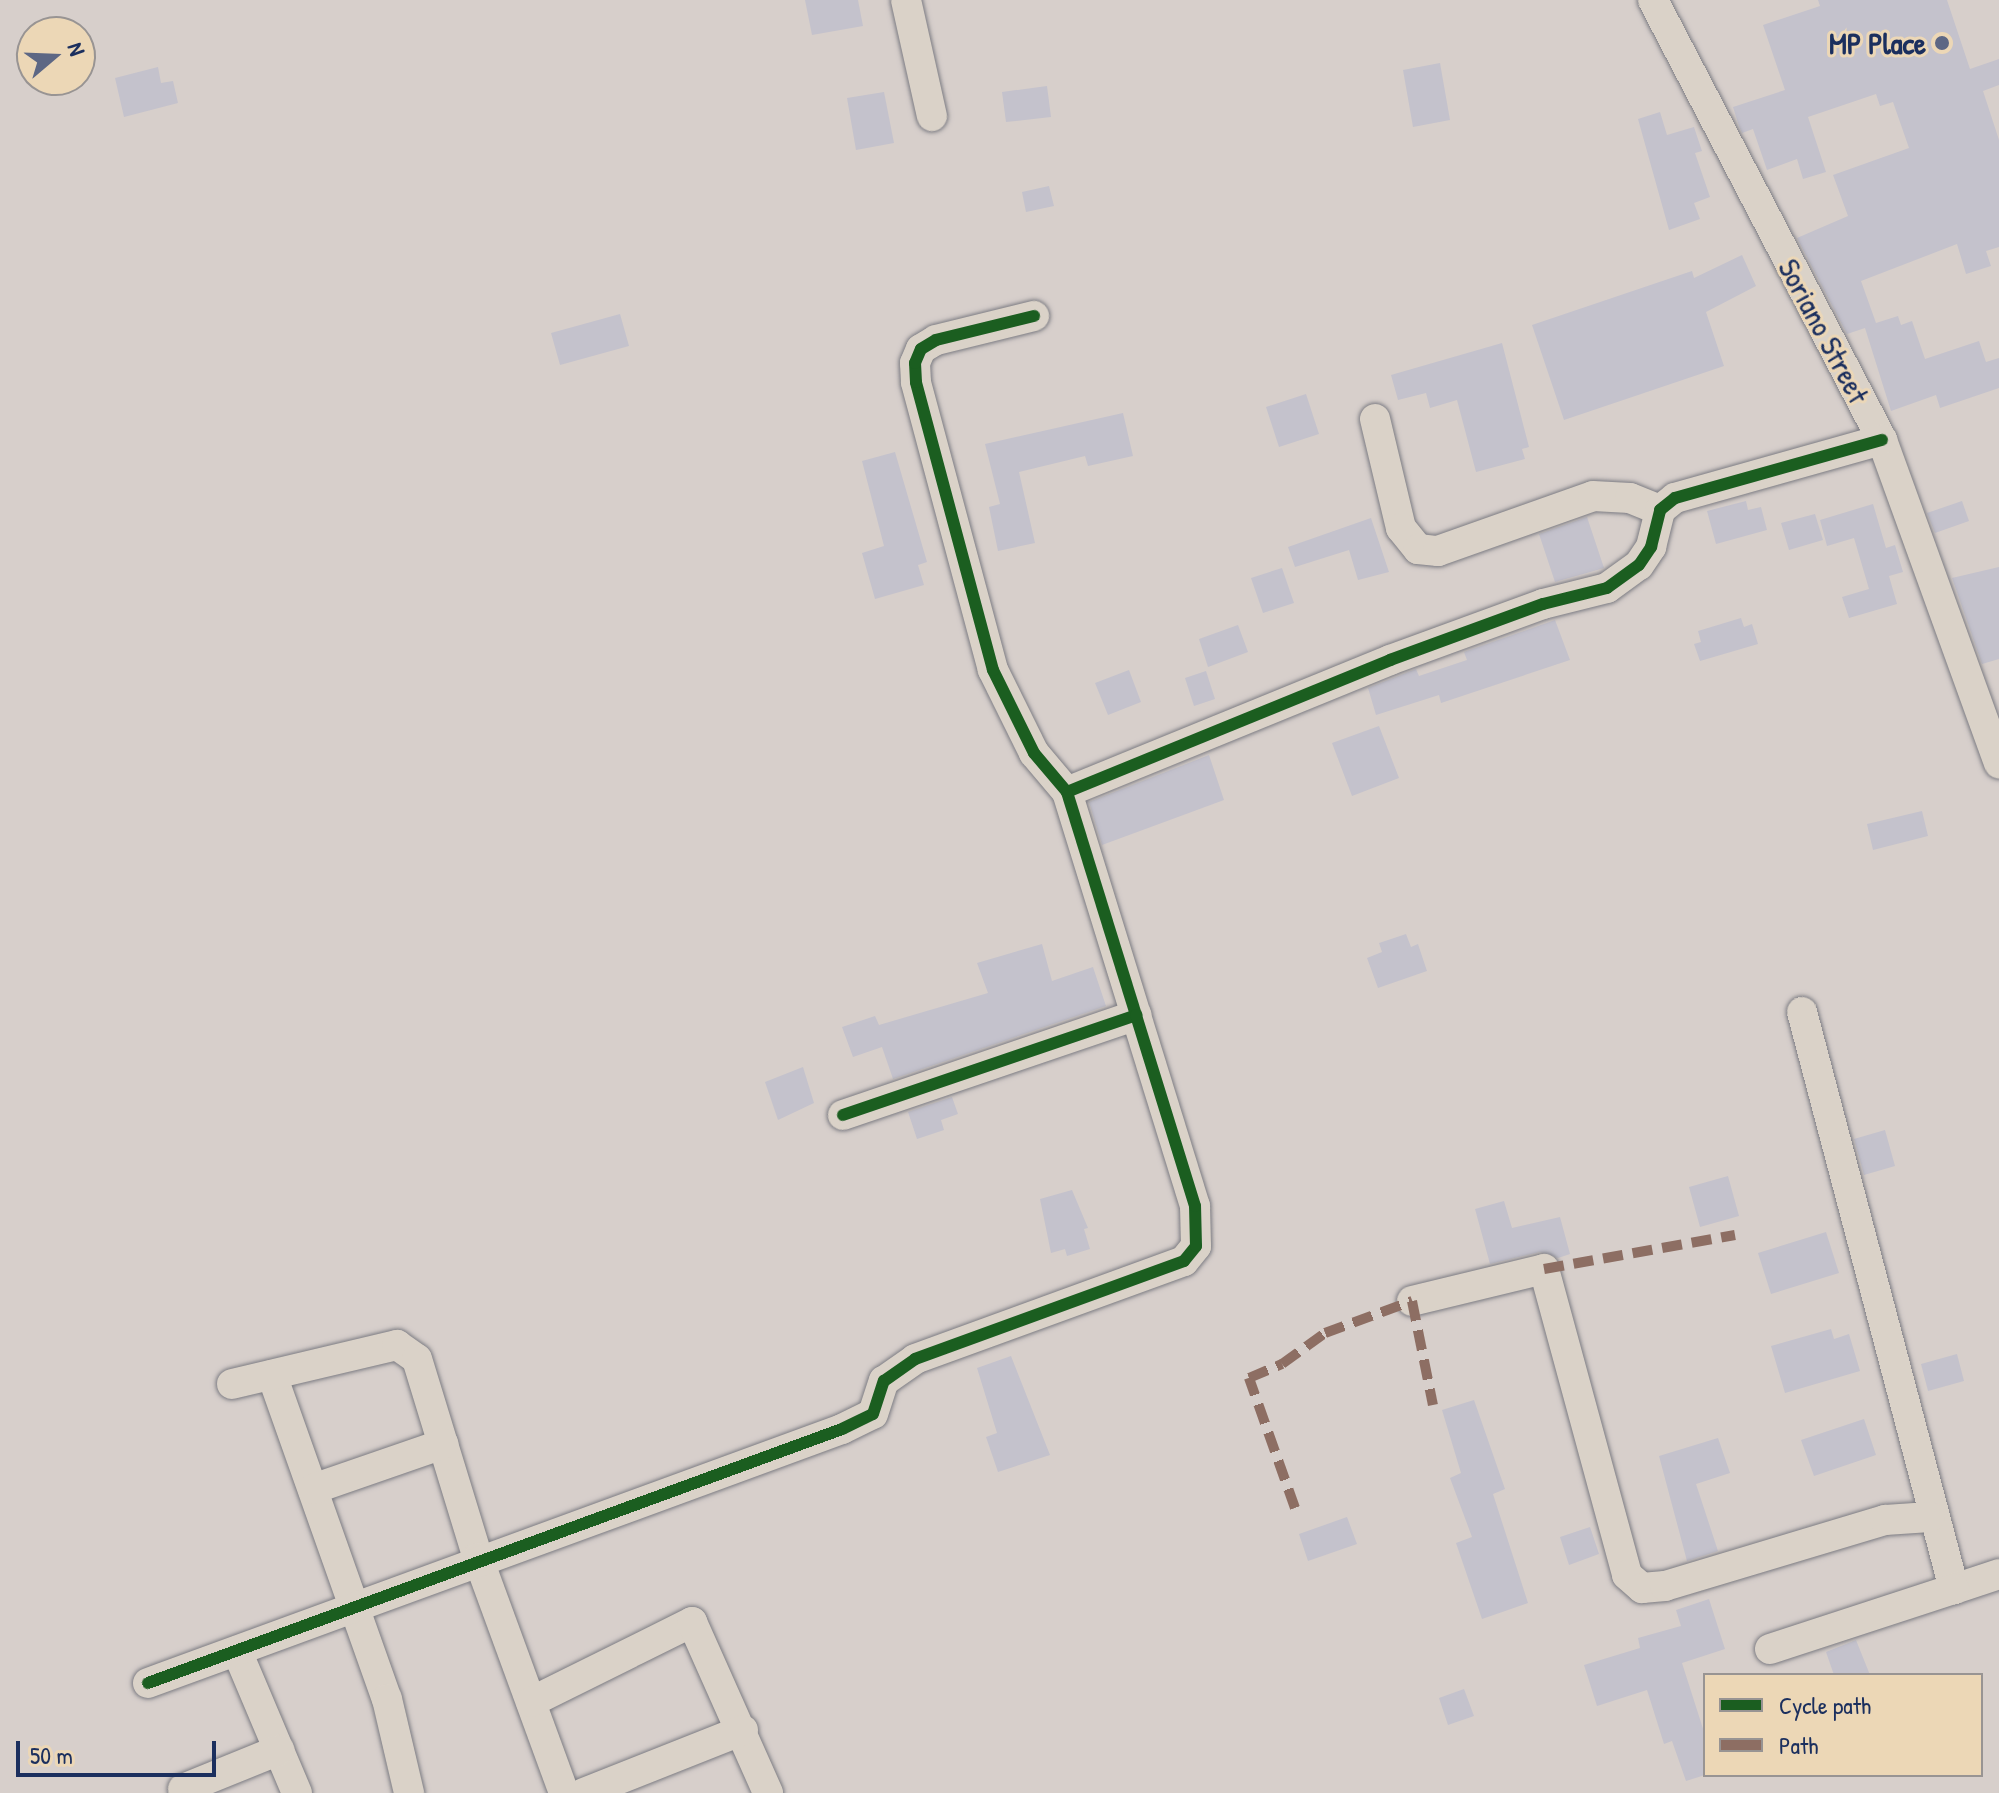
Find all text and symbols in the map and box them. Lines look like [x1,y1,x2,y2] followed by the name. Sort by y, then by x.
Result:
[16,16,96,96] north arrow
[1829,25,1926,61] place label: MP Place
[1933,34,1951,52] marker: MP Place
[61,38,93,59] text: N
[1771,253,1877,409] street label: Soriano Street
[1703,1673,1983,1777] legend
[1779,1689,1871,1721] text: Cycle path
[20,1725,220,1775] scale bar
[1779,1729,1818,1761] text: Path
[30,1739,73,1771] text: 50 m

